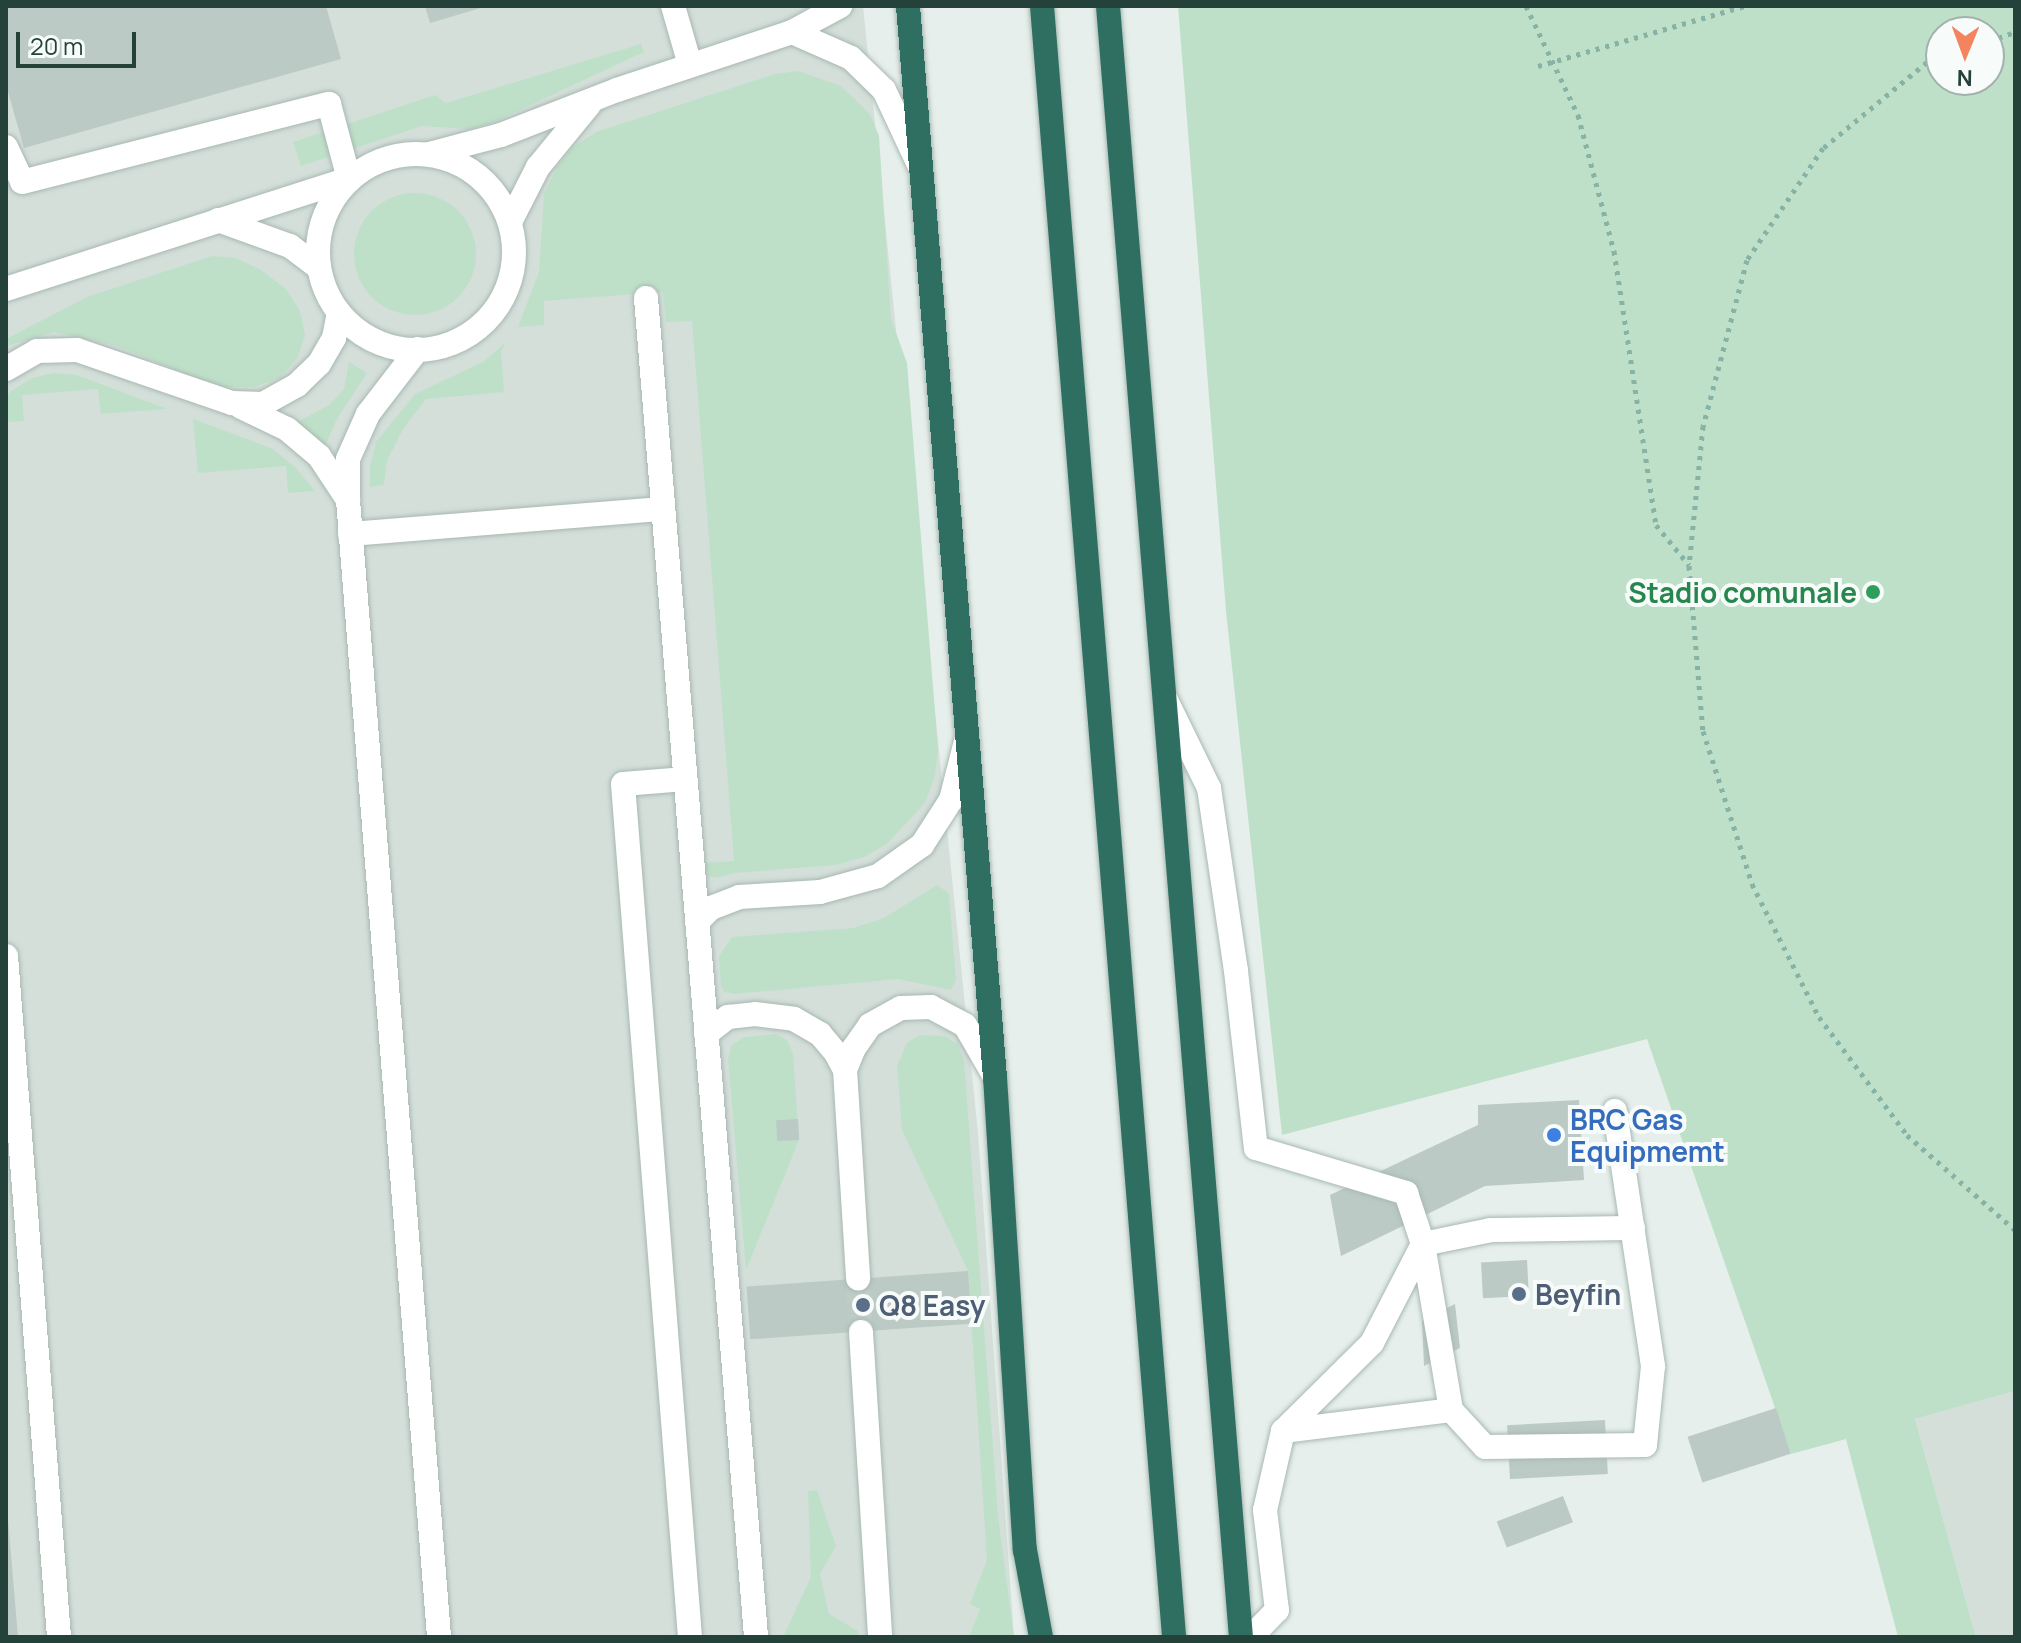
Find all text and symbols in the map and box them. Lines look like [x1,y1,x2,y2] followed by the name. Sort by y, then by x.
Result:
[20,16,140,66] scale bar
[1925,16,2005,96] north arrow
[30,29,83,62] text: 20 m
[1956,63,1973,93] text: N
[1628,575,1857,609] place label: Stadio comunale
[1864,583,1882,601] marker: Stadio comunale
[1570,1102,1725,1168] place label: BRC Gas Equipmemt
[1545,1126,1563,1144] marker: BRC Gas Equipmemt
[1535,1277,1621,1311] place label: Beyfin
[1510,1285,1528,1303] marker: Beyfin
[879,1288,986,1322] place label: Q8 Easy
[854,1296,872,1314] marker: Q8 Easy

